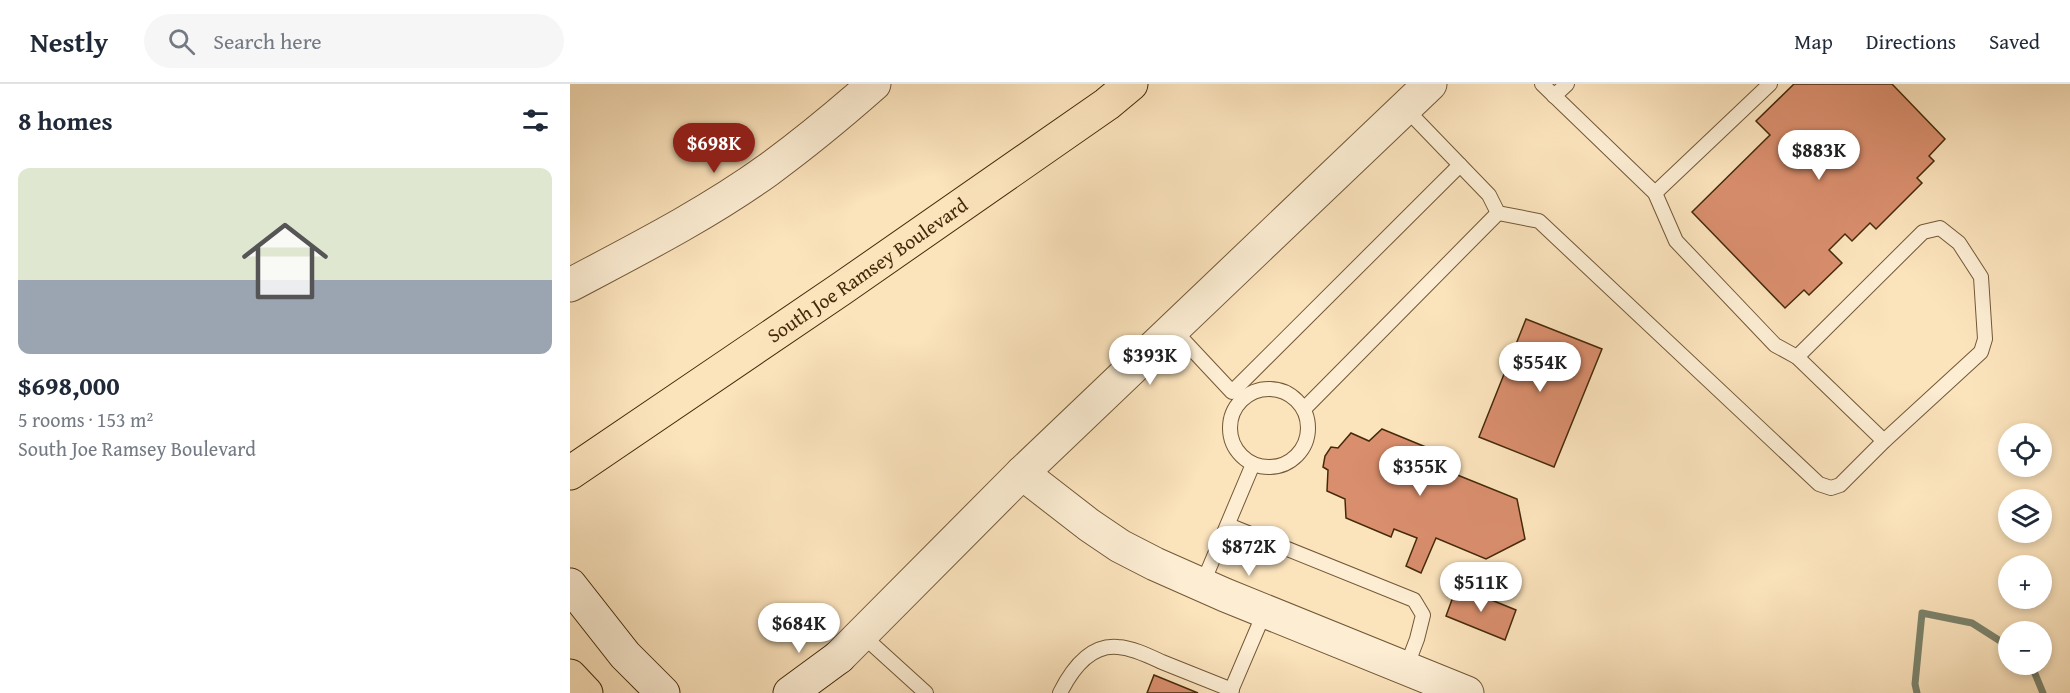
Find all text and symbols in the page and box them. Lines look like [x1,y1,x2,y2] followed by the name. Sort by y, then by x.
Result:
[144,14,564,68] search box
[30,21,108,62] text: Nestly
[165,25,198,58] icon: search
[213,25,322,57] text: Search here
[1794,26,1833,57] text: Map
[1866,26,1956,57] text: Directions
[1989,26,2040,57] text: Saved
[18,101,113,140] text: 8 homes
[519,104,552,137] icon: filters
[672,123,756,174] pin: $698K
[687,128,741,157] text: $698K
[1777,130,1861,181] pin: $883K
[1792,135,1846,164] text: $883K
[761,190,974,349] street label: South Joe Ramsey Boulevard
[231,207,339,315] icon: home
[1108,335,1192,386] pin: $393K
[1123,340,1177,369] text: $393K
[1498,342,1582,393] pin: $554K
[1513,347,1567,376] text: $554K
[18,366,120,405] text: $698,000
[18,405,153,434] text: 5 rooms · 153 m²
[1998,423,2052,675] map controls
[1998,423,2052,477] button: locate
[18,434,256,463] text: South Joe Ramsey Boulevard
[1378,446,1462,497] pin: $355K
[1393,451,1447,480] text: $355K
[1998,489,2052,543] button: layers
[1207,526,1291,577] pin: $872K
[1222,531,1276,560] text: $872K
[1998,555,2052,609] button: +
[1439,562,1523,613] pin: $511K
[1454,567,1508,596] text: $511K
[757,603,841,654] pin: $684K
[772,608,826,637] text: $684K
[1998,621,2052,675] button: −

